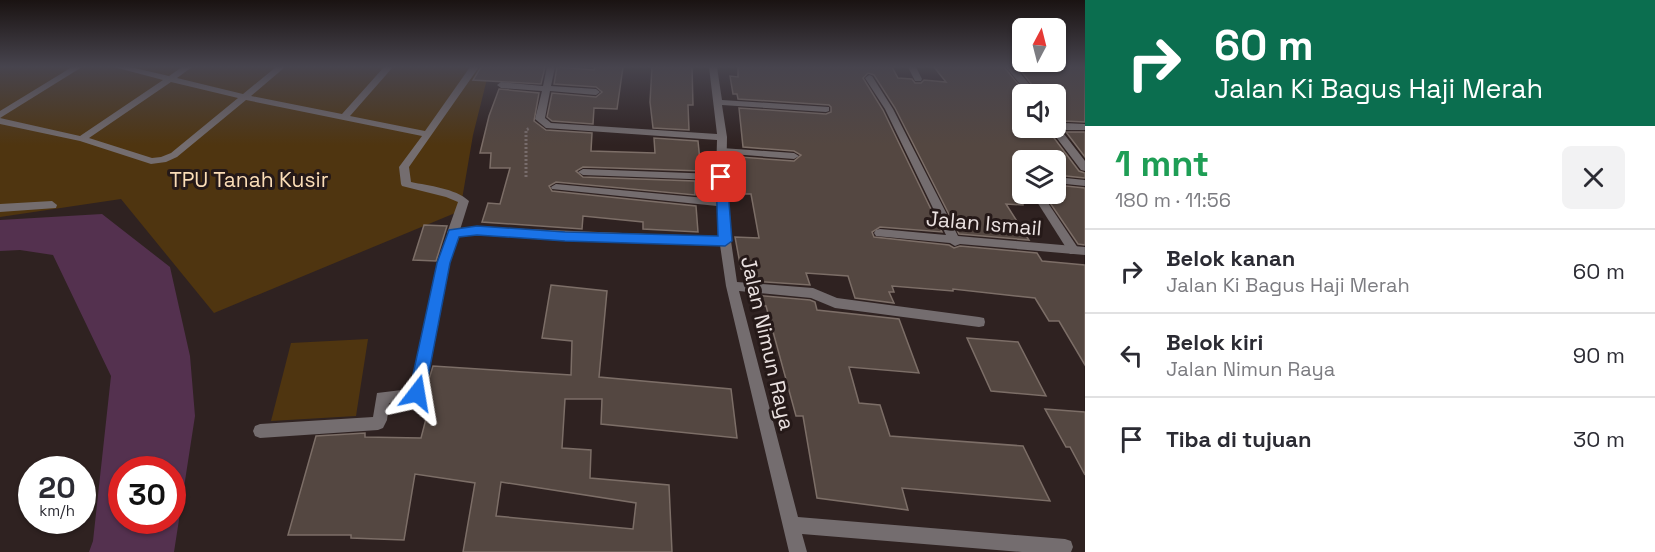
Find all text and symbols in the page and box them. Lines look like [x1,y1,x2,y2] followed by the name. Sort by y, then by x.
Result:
[1012,18,1066,72] north arrow
[1012,18,1066,204] map controls
[1214,19,1314,72] text: 60 m
[1115,24,1193,102] icon: right
[1214,71,1543,106] text: Jalan Ki Bagus Haji Merah
[1012,84,1066,138] button: sound
[1115,141,1209,187] text: 1 mnt
[1562,146,1625,209] button: close
[1012,150,1066,204] button: layers
[695,151,746,202] pin
[704,160,737,193] icon: arrive
[169,166,329,193] park label: TPU Tanah Kusir
[1115,187,1231,213] text: 180 m · 11:56
[925,204,1043,242] street label: Jalan Ismail
[1166,244,1295,272] text: Belok kanan
[735,253,801,433] street label: Jalan Nimun Raya
[1115,255,1148,288] icon: right
[1573,257,1625,285] text: 60 m
[1166,272,1410,298] text: Jalan Ki Bagus Haji Merah
[1166,328,1263,356] text: Belok kiri
[1115,339,1148,372] icon: left
[1573,341,1625,369] text: 90 m
[1166,356,1335,382] text: Jalan Nimun Raya
[385,361,449,425] position arrow
[1115,423,1148,456] icon: arrive
[1166,425,1312,453] text: Tiba di tujuan
[1573,425,1625,453] text: 30 m
[108,456,186,534] speed limit sign: 30
[38,468,76,507] text: 20
[39,501,75,520] text: km/h

